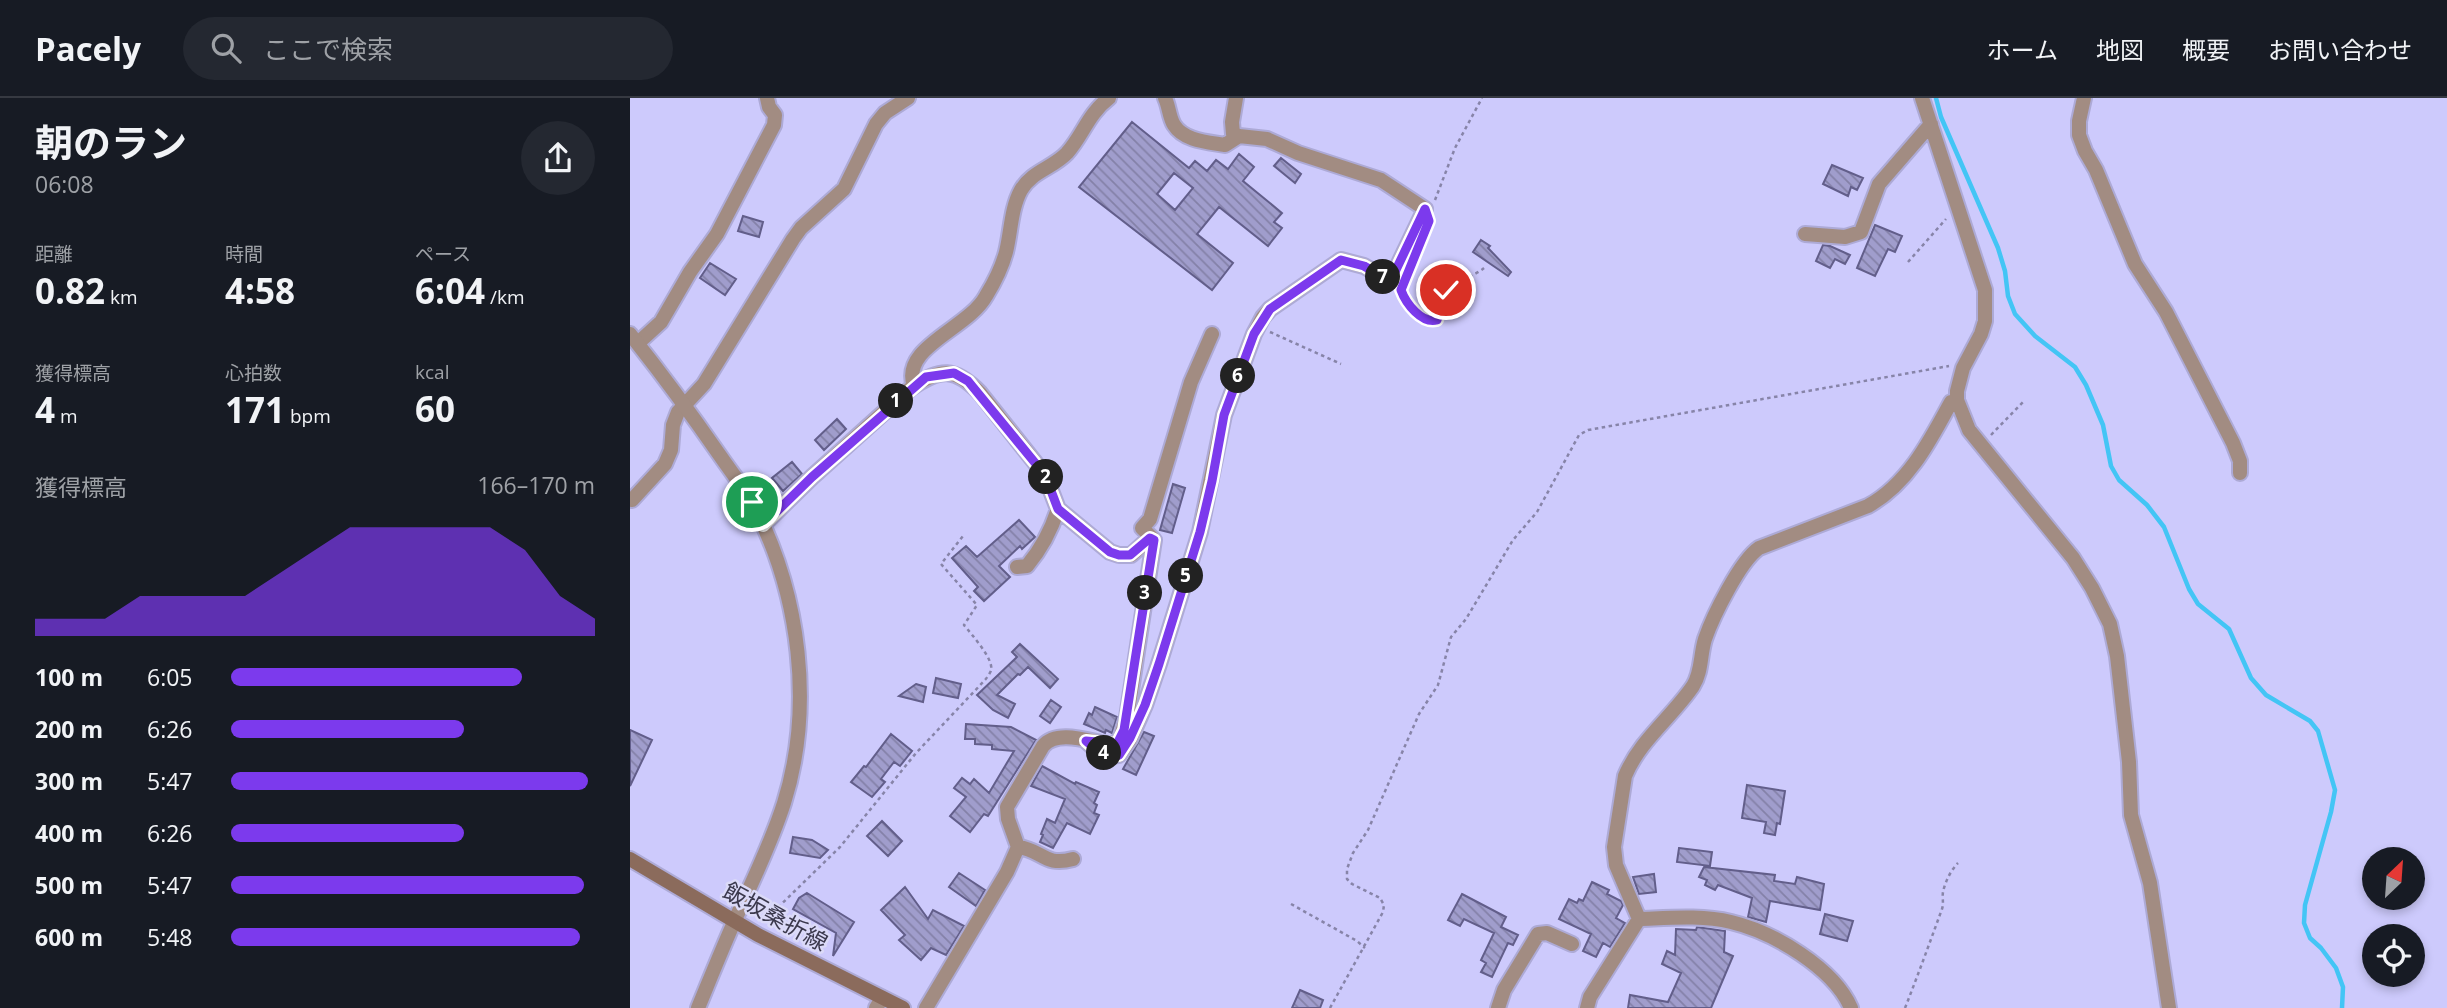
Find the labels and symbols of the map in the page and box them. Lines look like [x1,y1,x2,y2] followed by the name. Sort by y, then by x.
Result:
[1366,260,1400,294] pin: 7
[1416,260,1476,320] pin
[1220,358,1256,394] pin: 6
[878,384,914,418] pin: 1
[1028,460,1064,494] pin: 2
[722,472,782,532] pin
[1168,559,1204,594] pin: 5
[1128,575,1162,610] pin: 3
[1086,736,1121,770] pin: 4
[2362,847,2426,910] north arrow
[718,874,834,958] street label: 飯坂桑折線

